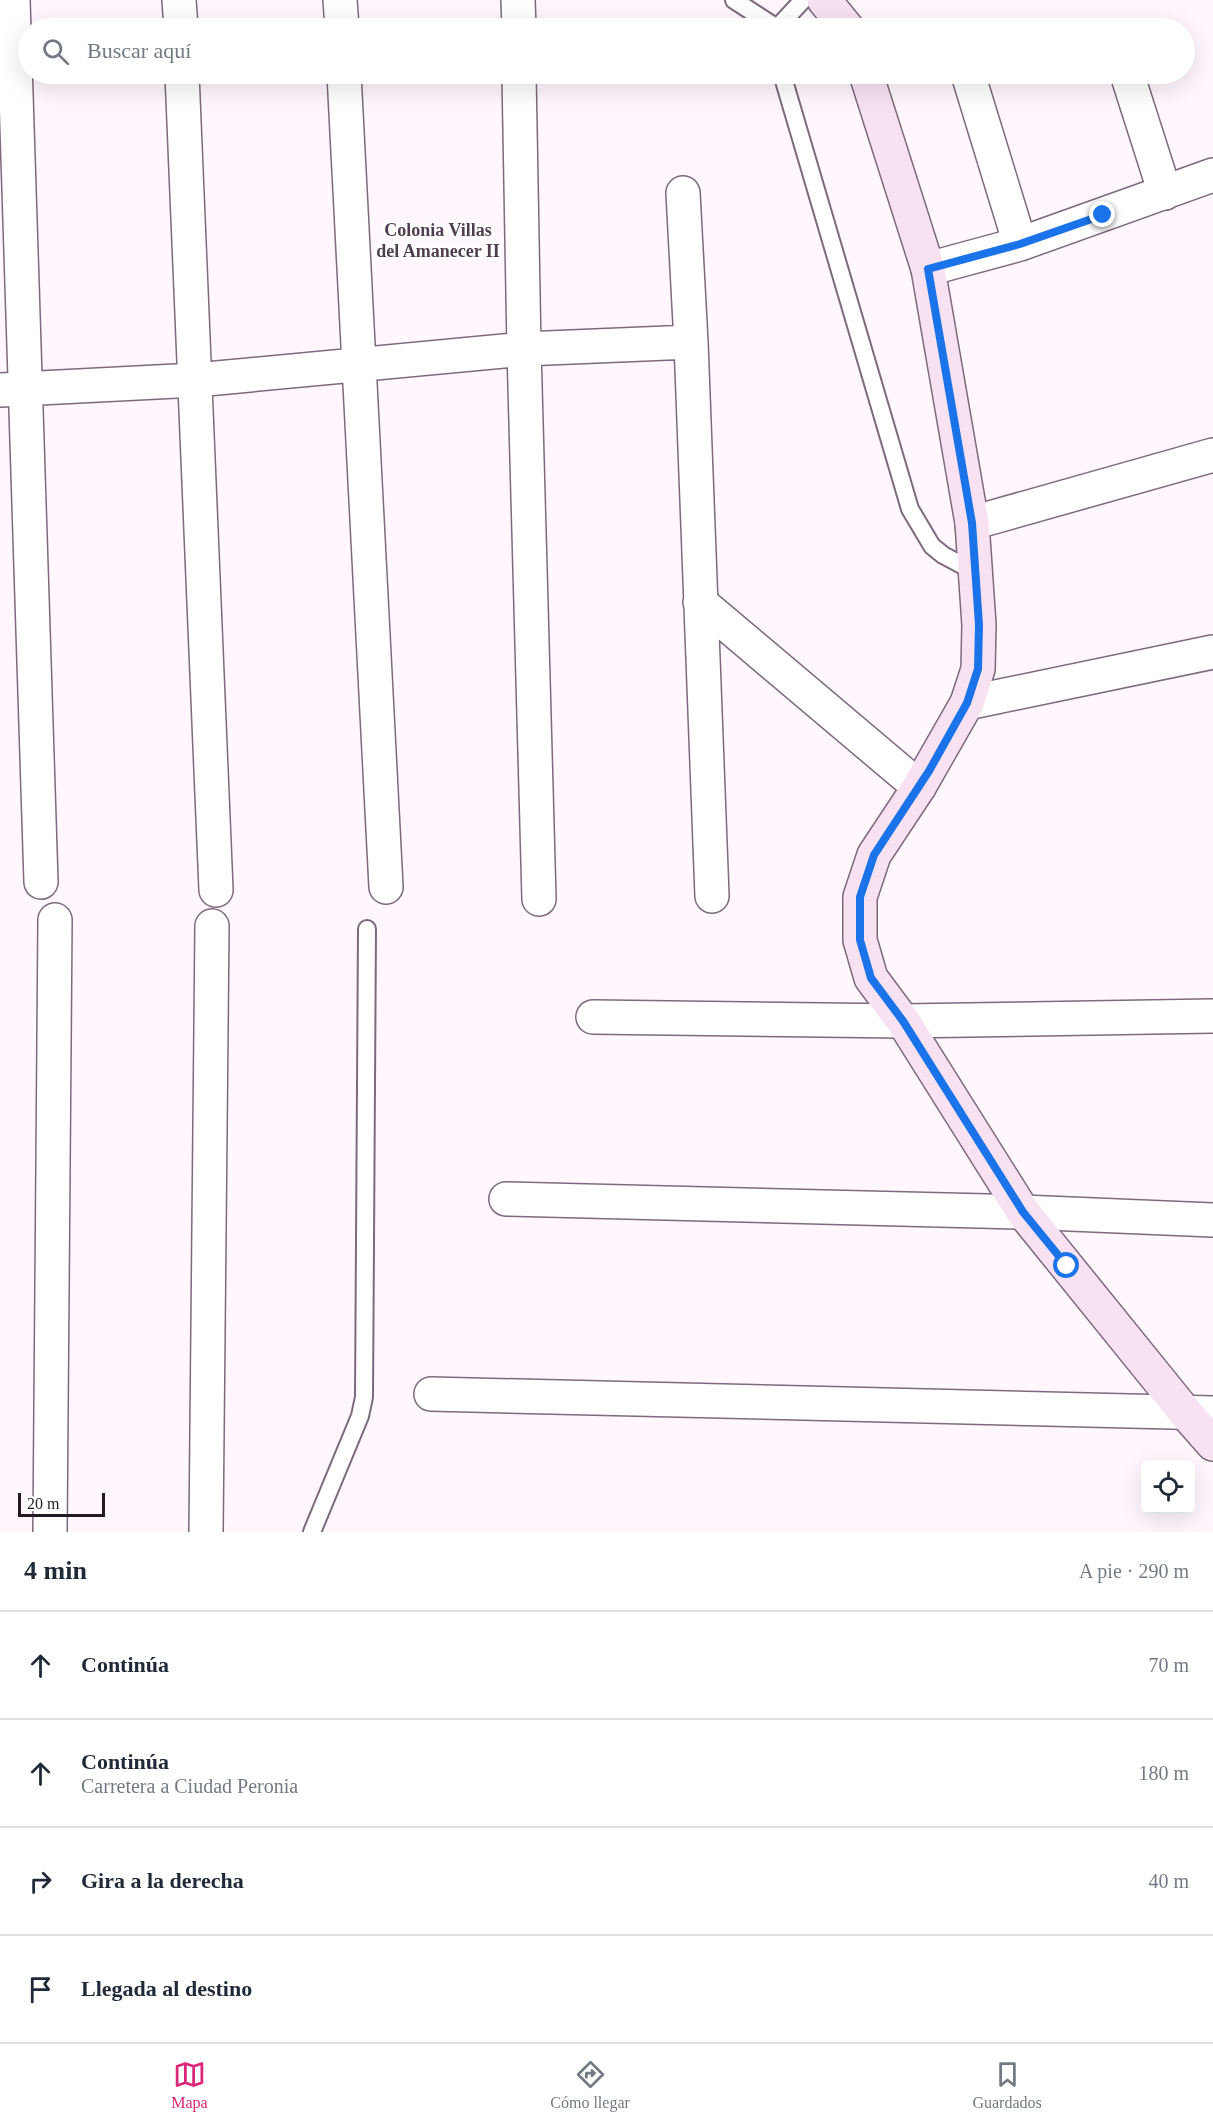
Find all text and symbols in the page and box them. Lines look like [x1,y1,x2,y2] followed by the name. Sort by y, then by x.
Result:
[18,18,1195,84] search box
[39,35,72,68] icon: search
[87,38,191,63] text: Buscar aquí
[1089,201,1115,227] route end
[376,220,500,261] district label: Colonia Villas del Amanecer II
[1053,1252,1079,1278] route start
[1141,1460,1195,1514] map controls
[1141,1460,1195,1514] button: locate
[18,1490,105,1518] scale bar
[27,1495,59,1512] text: 20 m
[24,1556,87,1585] text: 4 min
[1079,1560,1189,1582] text: A pie · 290 m
[24,1649,57,1682] icon: ahead
[81,1652,169,1677] text: Continúa
[1148,1654,1189,1676] text: 70 m
[81,1749,169,1774] text: Continúa
[24,1757,57,1790] icon: ahead
[1138,1762,1189,1784] text: 180 m
[81,1775,298,1797] text: Carretera a Ciudad Peronia
[24,1865,57,1898] icon: right
[81,1868,244,1893] text: Gira a la derecha
[1148,1870,1189,1892] text: 40 m
[24,1973,57,2006] icon: arrive
[81,1976,252,2001] text: Llegada al destino
[171,2058,208,2112] tab: Mapa
[550,2058,630,2112] tab: Cómo llegar
[972,2058,1042,2112] tab: Guardados

